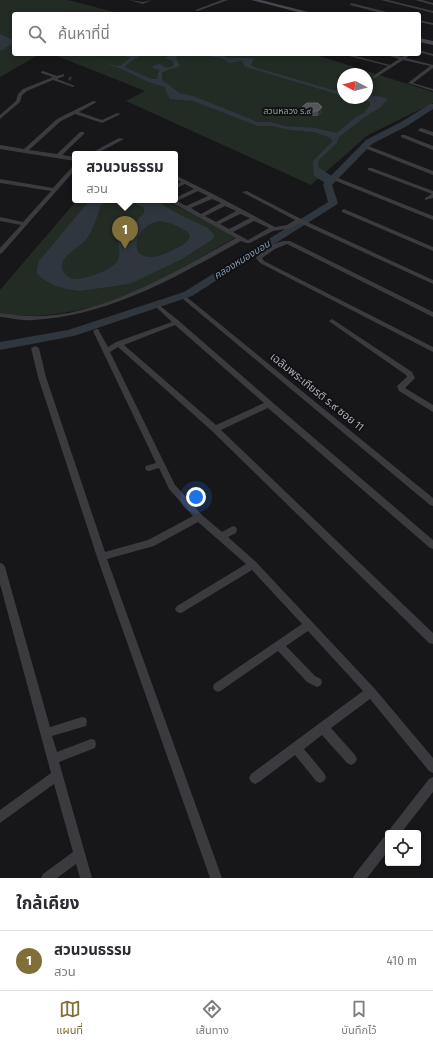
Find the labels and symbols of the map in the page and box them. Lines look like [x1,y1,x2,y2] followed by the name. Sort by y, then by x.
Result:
[337,68,373,104] north arrow
[263,106,311,116] park label: สวนหลวง ร.๙
[112,216,138,249] pin: 1
[212,237,273,282] water label: คลองหนองบอน
[268,350,366,434] street label: เฉลิมพระเกียรติ ร.๙ ซอย 11
[186,487,206,507] your location

